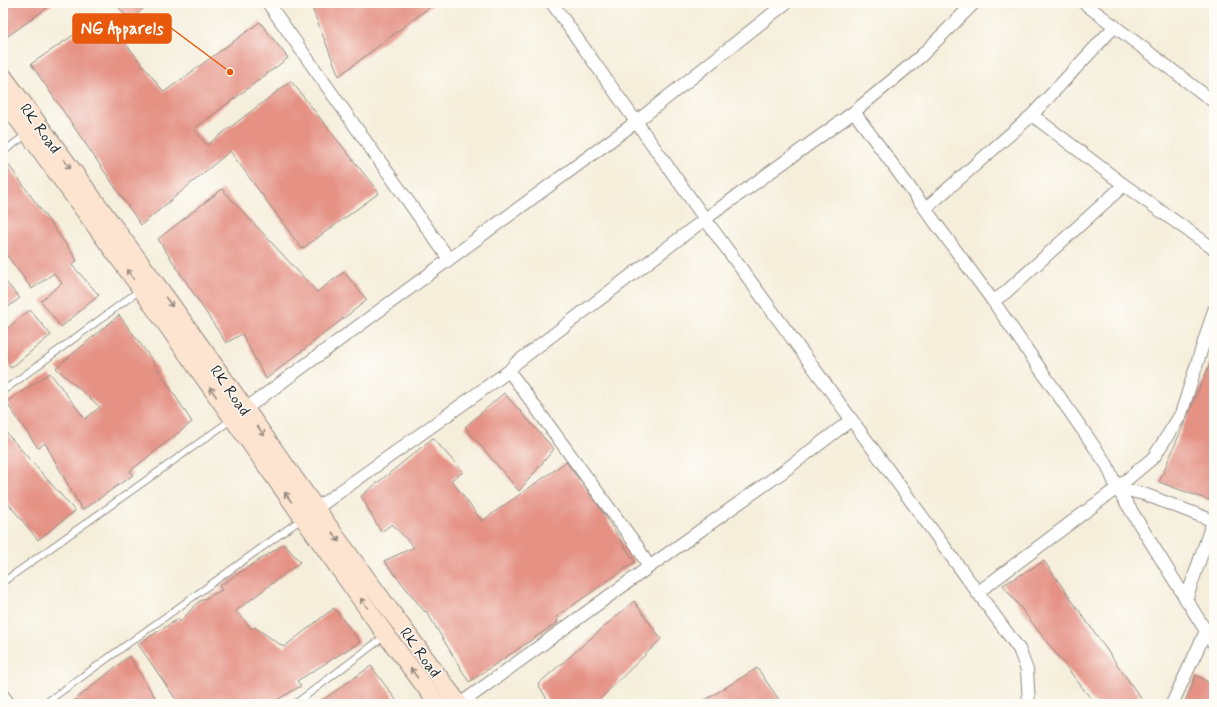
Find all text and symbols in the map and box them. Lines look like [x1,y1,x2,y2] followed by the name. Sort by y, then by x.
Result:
[73,14,171,43] callout: NG Apparels
[81,18,164,42] text: NG Apparels
[14,99,65,158] street label: RK Road
[63,158,71,169] one-way arrow
[126,269,134,280] one-way arrow
[165,297,173,308] one-way arrow
[205,361,255,420] street label: RK Road
[209,386,217,397] one-way arrow
[257,425,265,436] one-way arrow
[284,492,292,503] one-way arrow
[332,532,340,543] one-way arrow
[360,598,368,609] one-way arrow
[394,623,445,682] street label: RK Road
[410,667,418,678] one-way arrow

